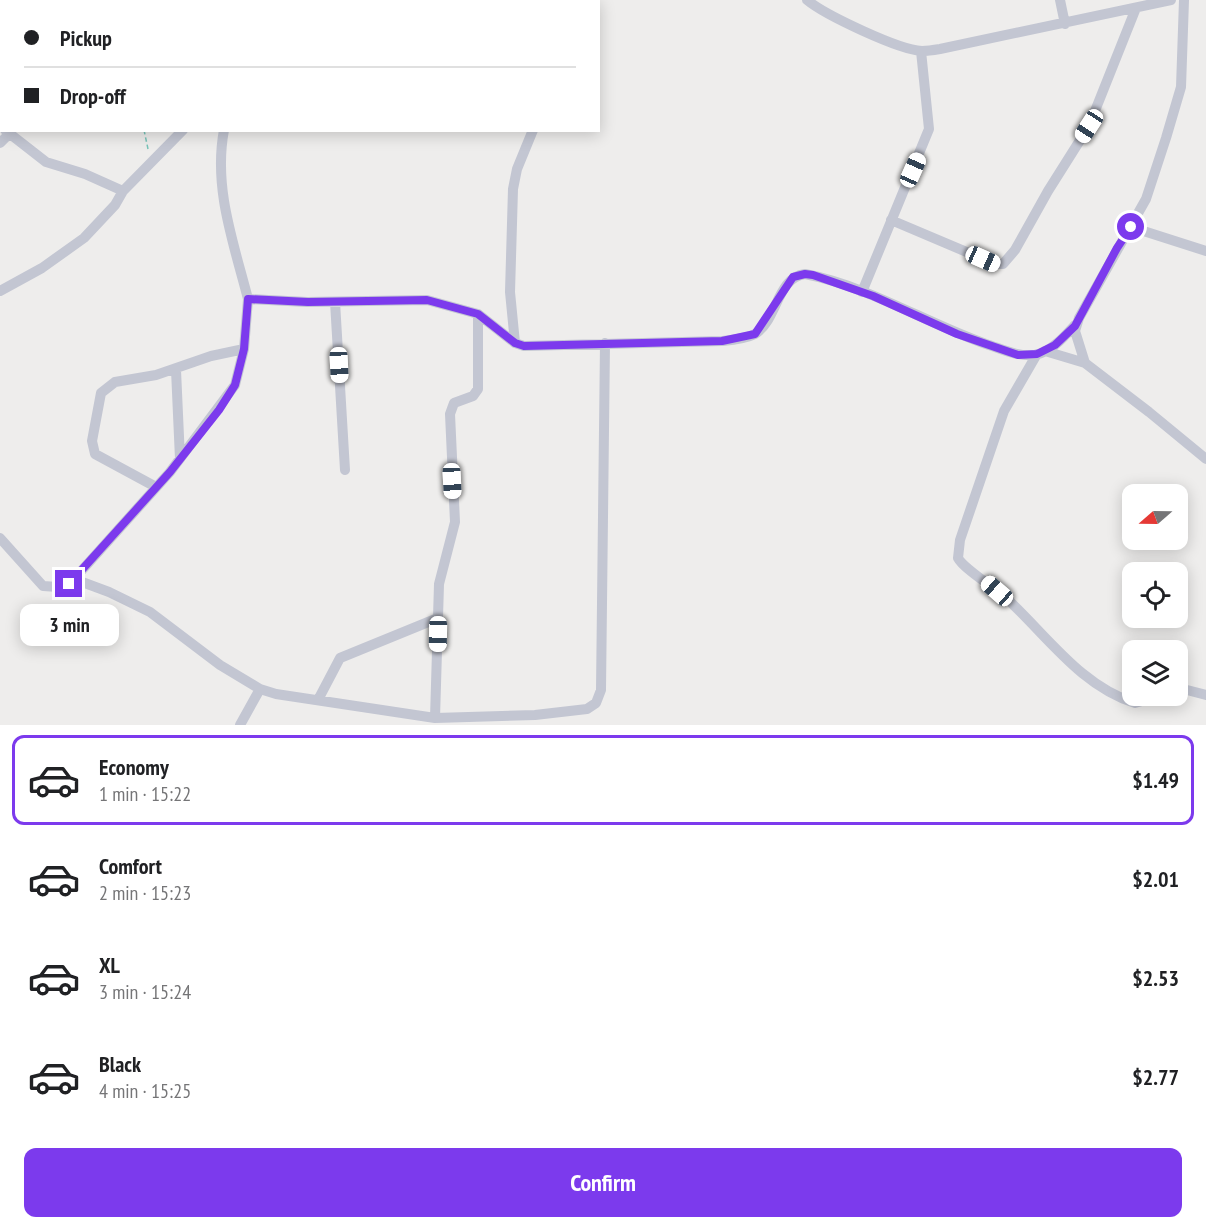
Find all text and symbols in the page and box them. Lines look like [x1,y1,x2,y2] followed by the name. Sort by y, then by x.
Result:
[60,24,112,52] text: Pickup
[60,82,126,110] text: Drop-off
[1072,106,1106,146] car
[897,150,929,190] car
[1117,213,1144,240] route start
[963,243,1003,275] car
[329,347,349,383] car
[442,463,462,499] car
[1122,484,1188,550] north arrow
[1122,484,1188,706] map controls
[1122,562,1188,628] button: locate
[55,570,82,597] route end
[978,572,1016,610] car
[20,605,118,647] callout: 3 min
[49,612,90,638] text: 3 min
[429,616,447,652] car
[1122,640,1188,706] button: layers
[27,753,81,807] icon: car
[99,753,169,781] text: Economy
[1132,766,1179,794] text: $1.49
[99,781,191,807] text: 1 min · 15:22
[27,852,81,906] icon: car
[99,852,162,880] text: Comfort
[1132,865,1179,893] text: $2.01
[99,880,191,906] text: 2 min · 15:23
[27,951,81,1005] icon: car
[99,951,120,979] text: XL
[1132,964,1179,992] text: $2.53
[99,979,191,1005] text: 3 min · 15:24
[27,1050,81,1104] icon: car
[99,1050,141,1078] text: Black
[1132,1063,1179,1091] text: $2.77
[99,1078,191,1104] text: 4 min · 15:25
[24,1148,1182,1217] button: Confirm

